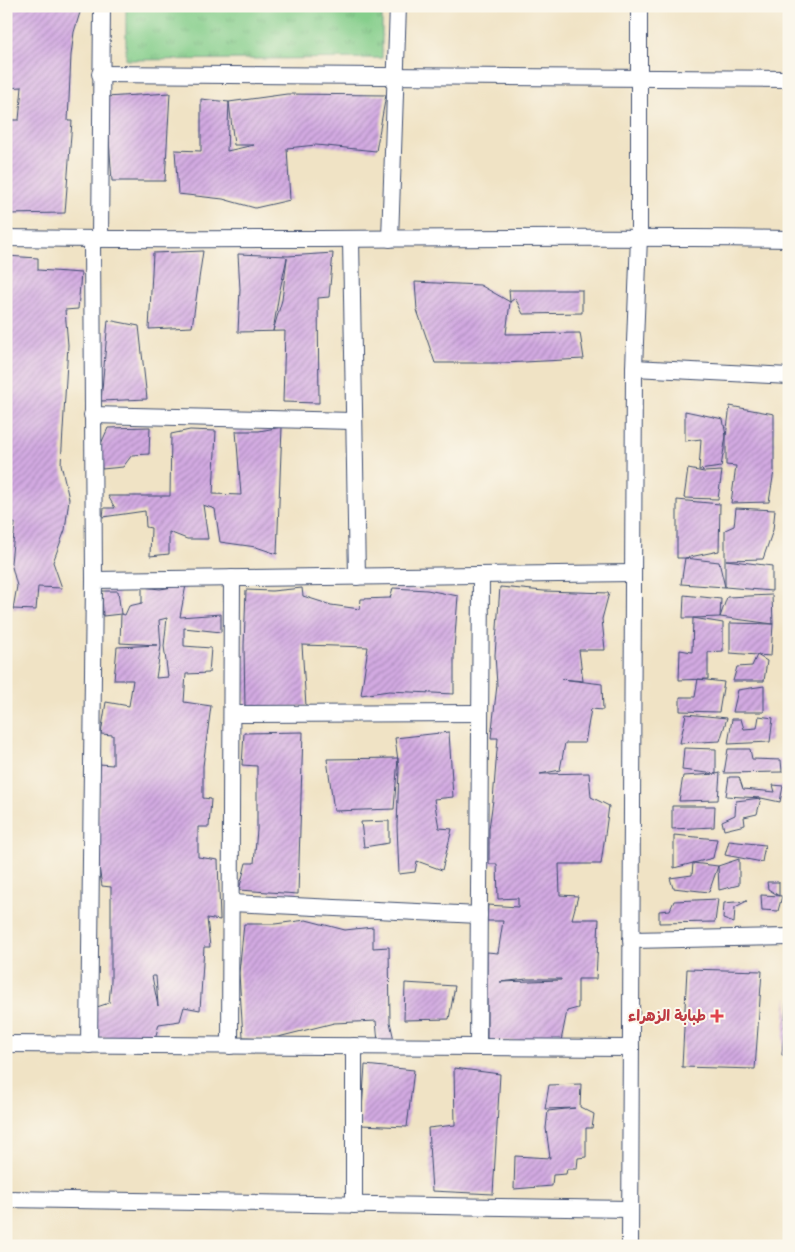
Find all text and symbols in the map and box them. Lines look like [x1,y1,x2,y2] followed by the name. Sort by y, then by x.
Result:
[628,1007,706,1026] place label: طبابة الزهراء
[710,1009,724,1023] marker: طبابة الزهراء

